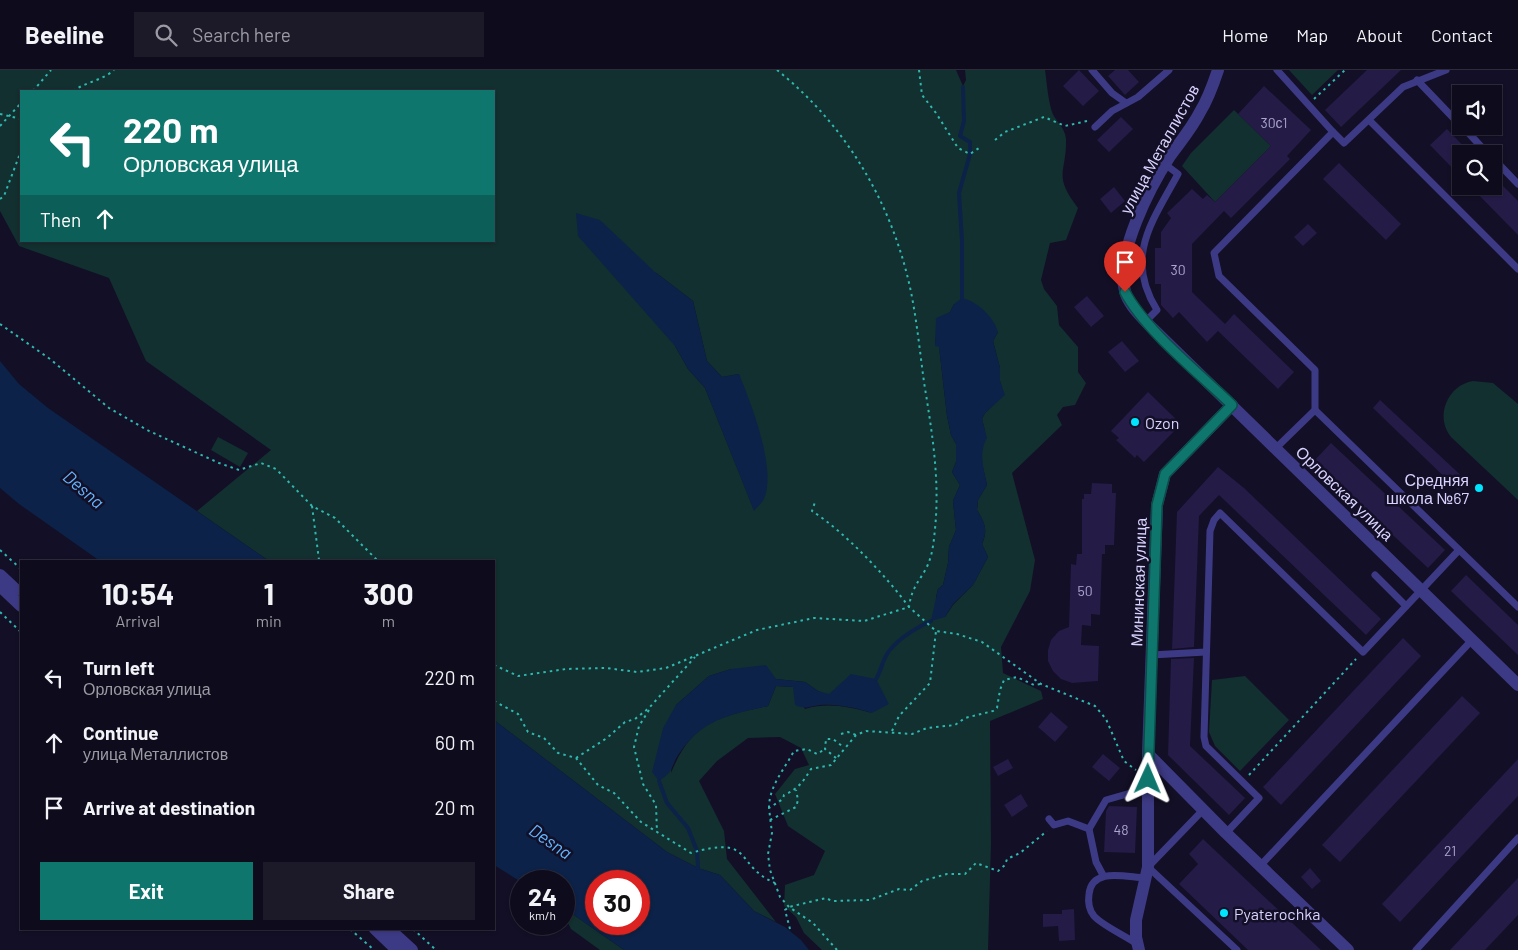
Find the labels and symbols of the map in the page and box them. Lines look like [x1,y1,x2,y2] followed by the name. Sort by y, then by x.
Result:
[1115,81,1203,217] street label: улица Металлистов
[1260,114,1288,131] house number: 30с1
[1104,241,1146,292] pin
[1170,261,1186,278] house number: 30
[1145,413,1179,432] place label: Ozon
[1129,416,1141,428] marker: Ozon
[1292,442,1398,544] street label: Орловская улица
[59,465,109,513] water label: Desna
[1386,470,1469,507] place label: Средняя школа №67
[1473,482,1485,494] marker: Средняя школа №67
[1126,517,1150,647] street label: Мининская улица
[1077,582,1093,599] house number: 50
[1121,752,1173,804] position arrow
[525,818,577,864] water label: Desna
[1113,821,1129,838] house number: 48
[1444,842,1456,859] house number: 21
[585,870,650,935] speed limit sign: 30
[1234,904,1320,923] place label: Pyaterochka
[1218,907,1230,919] marker: Pyaterochka

